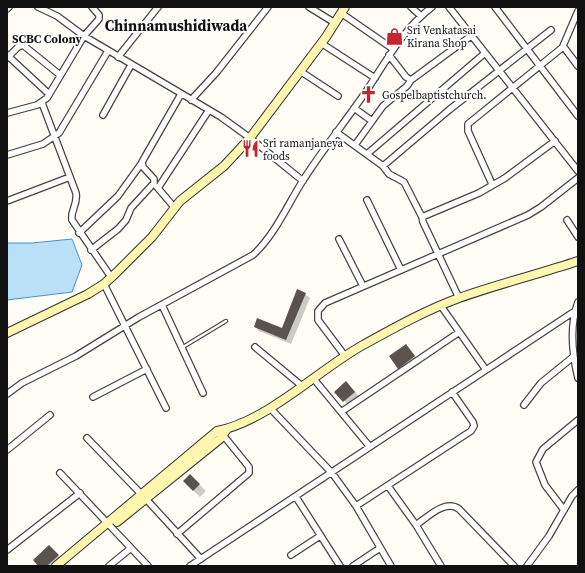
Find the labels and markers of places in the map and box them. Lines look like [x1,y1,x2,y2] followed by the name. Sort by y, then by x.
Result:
[407,23,476,51] place label: Sri Venkatasai Kirana Shop
[384,26,404,46] shop icon: Sri Venkatasai Kirana Shop
[359,85,379,105] church icon: Gospelbaptistchurch.
[382,88,487,103] place label: Gospelbaptistchurch.
[263,136,344,164] place label: Sri ramanjaneya foods
[240,139,260,159] restaurant icon: Sri ramanjaneya foods

